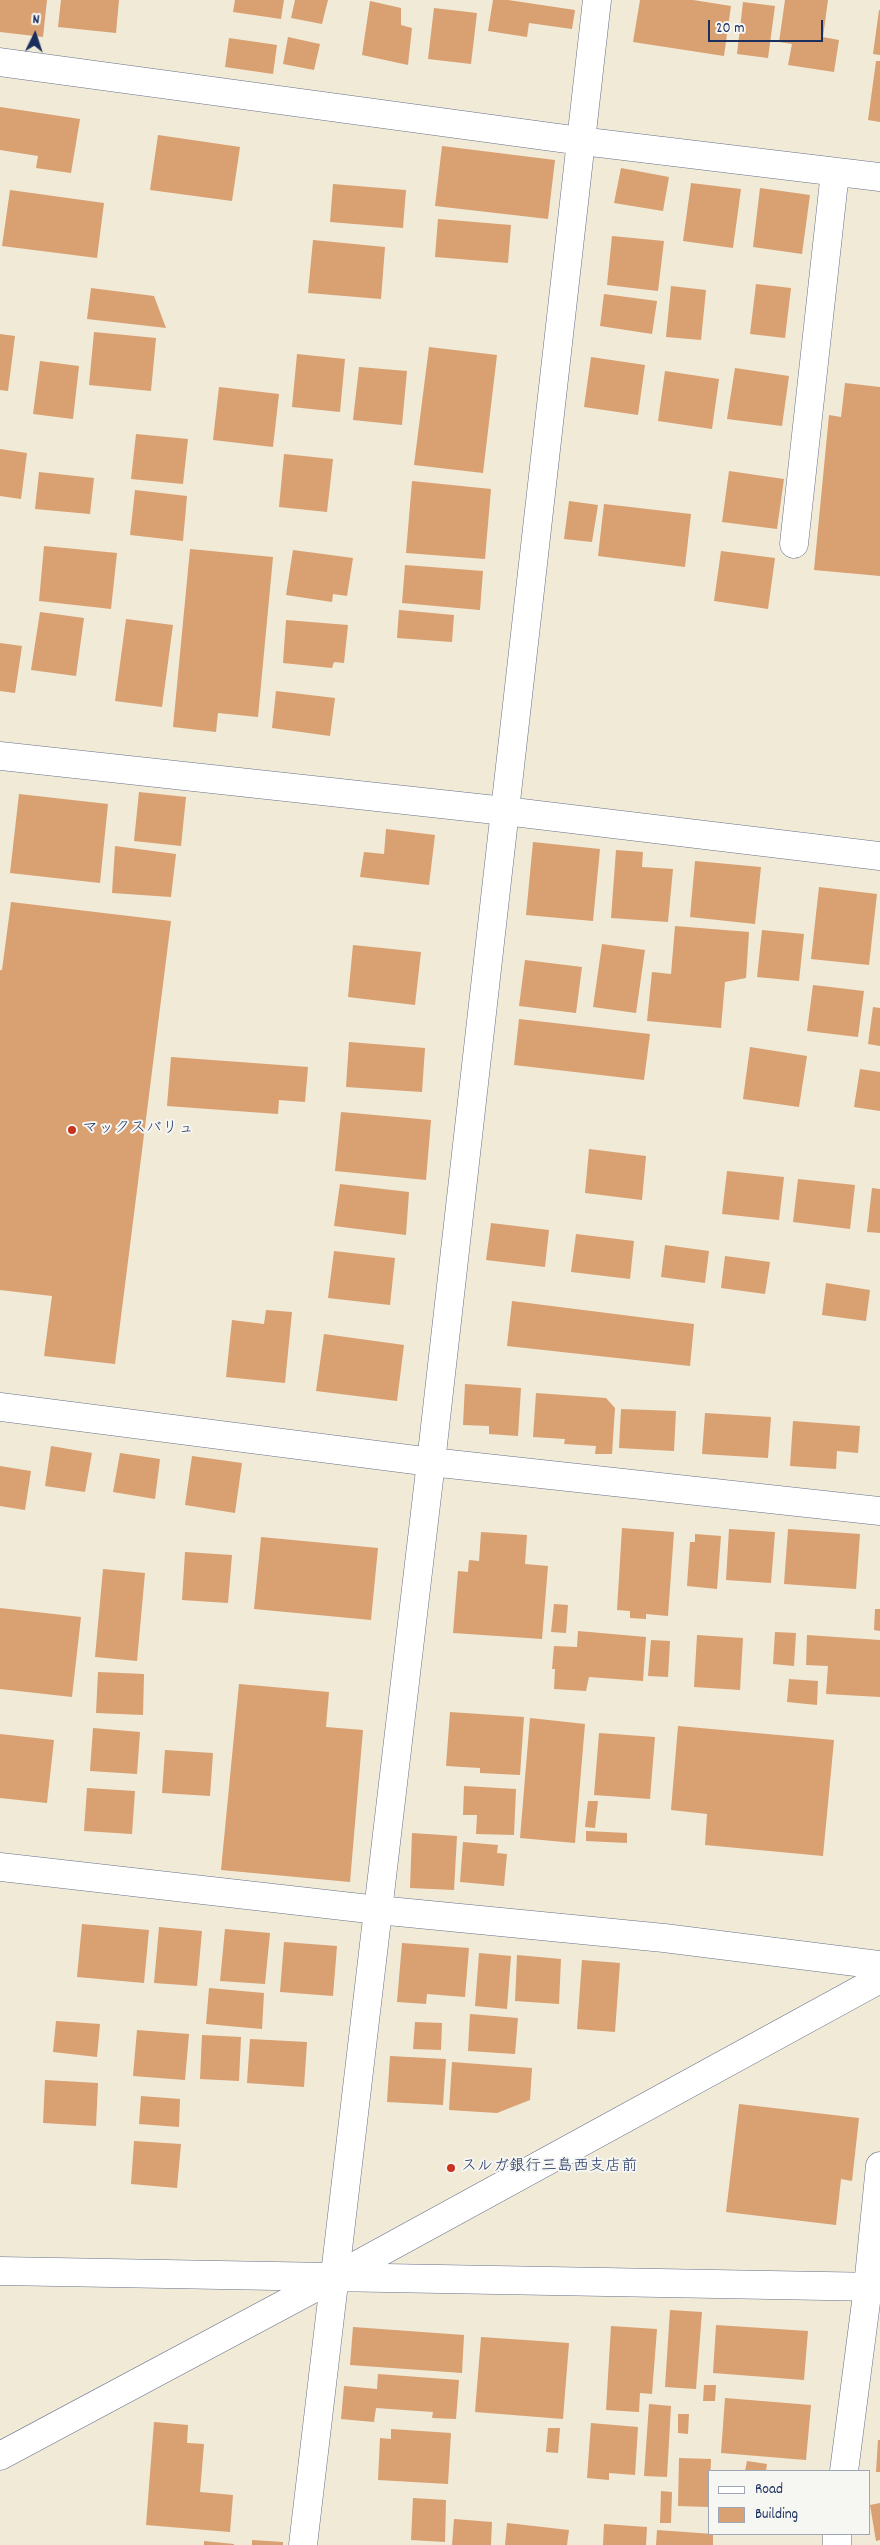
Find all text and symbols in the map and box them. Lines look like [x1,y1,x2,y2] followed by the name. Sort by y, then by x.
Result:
[10,10,60,60] north arrow
[32,10,40,30] text: N
[710,10,825,42] scale bar
[716,18,744,40] text: 20 m
[82,1120,194,1140] place label: マックスバリュ
[66,1124,78,1136] marker: マックスバリュ
[461,2158,637,2178] place label: スルガ銀行三島西支店前
[445,2162,457,2174] marker: スルガ銀行三島西支店前
[708,2470,870,2535] legend
[755,2479,783,2501] text: Road
[755,2504,798,2526] text: Building

